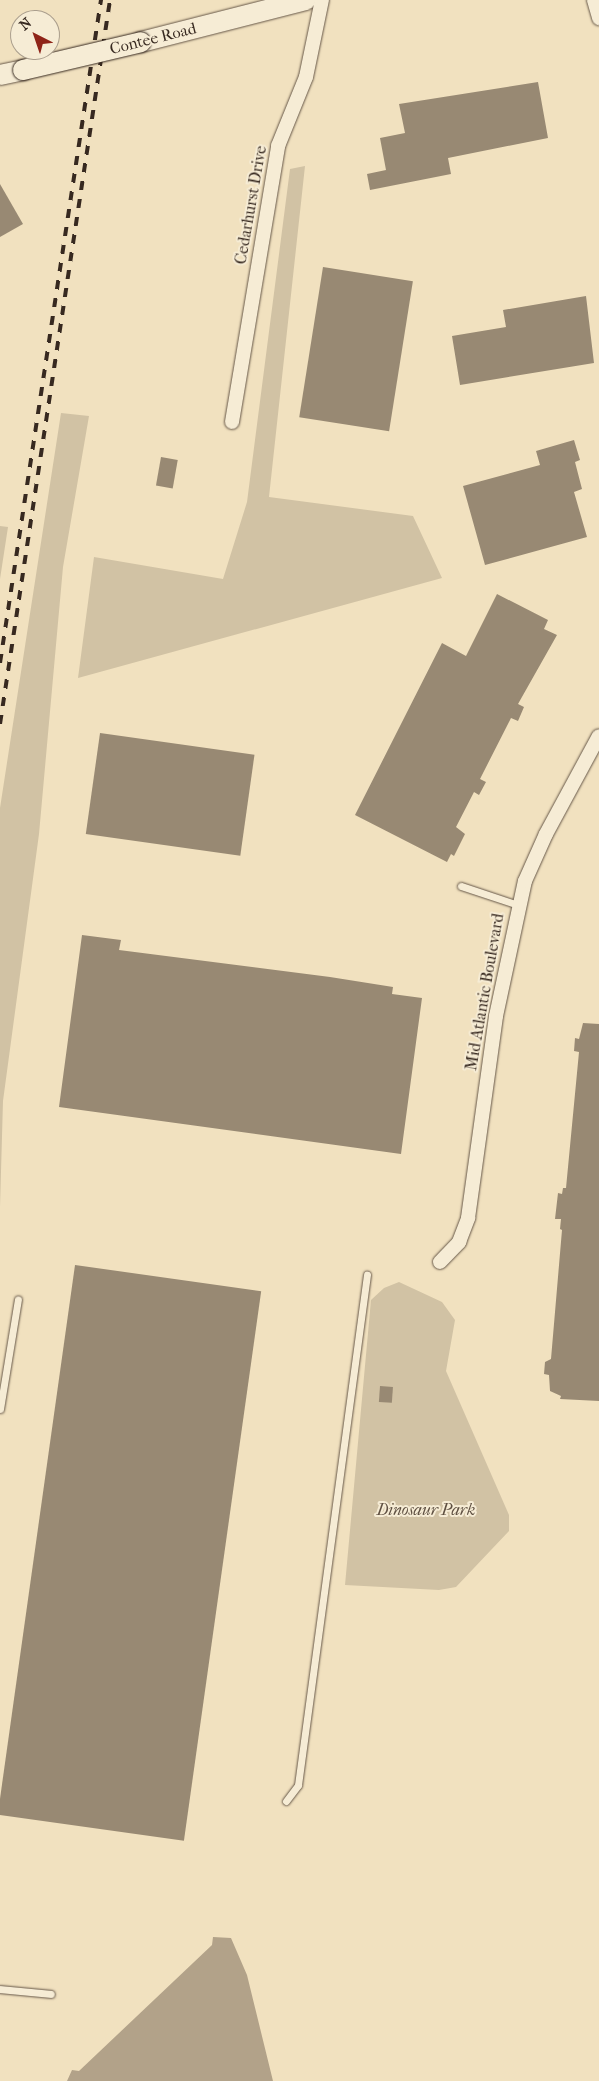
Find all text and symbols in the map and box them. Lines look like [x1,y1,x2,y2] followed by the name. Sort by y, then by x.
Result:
[10,10,60,60] north arrow
[16,14,35,34] text: N
[108,19,198,59] street label: Contee Road
[231,144,271,266] street label: Cedarhurst Drive
[462,912,508,1072] street label: Mid Atlantic Boulevard
[377,1500,475,1520] park label: Dinosaur Park

